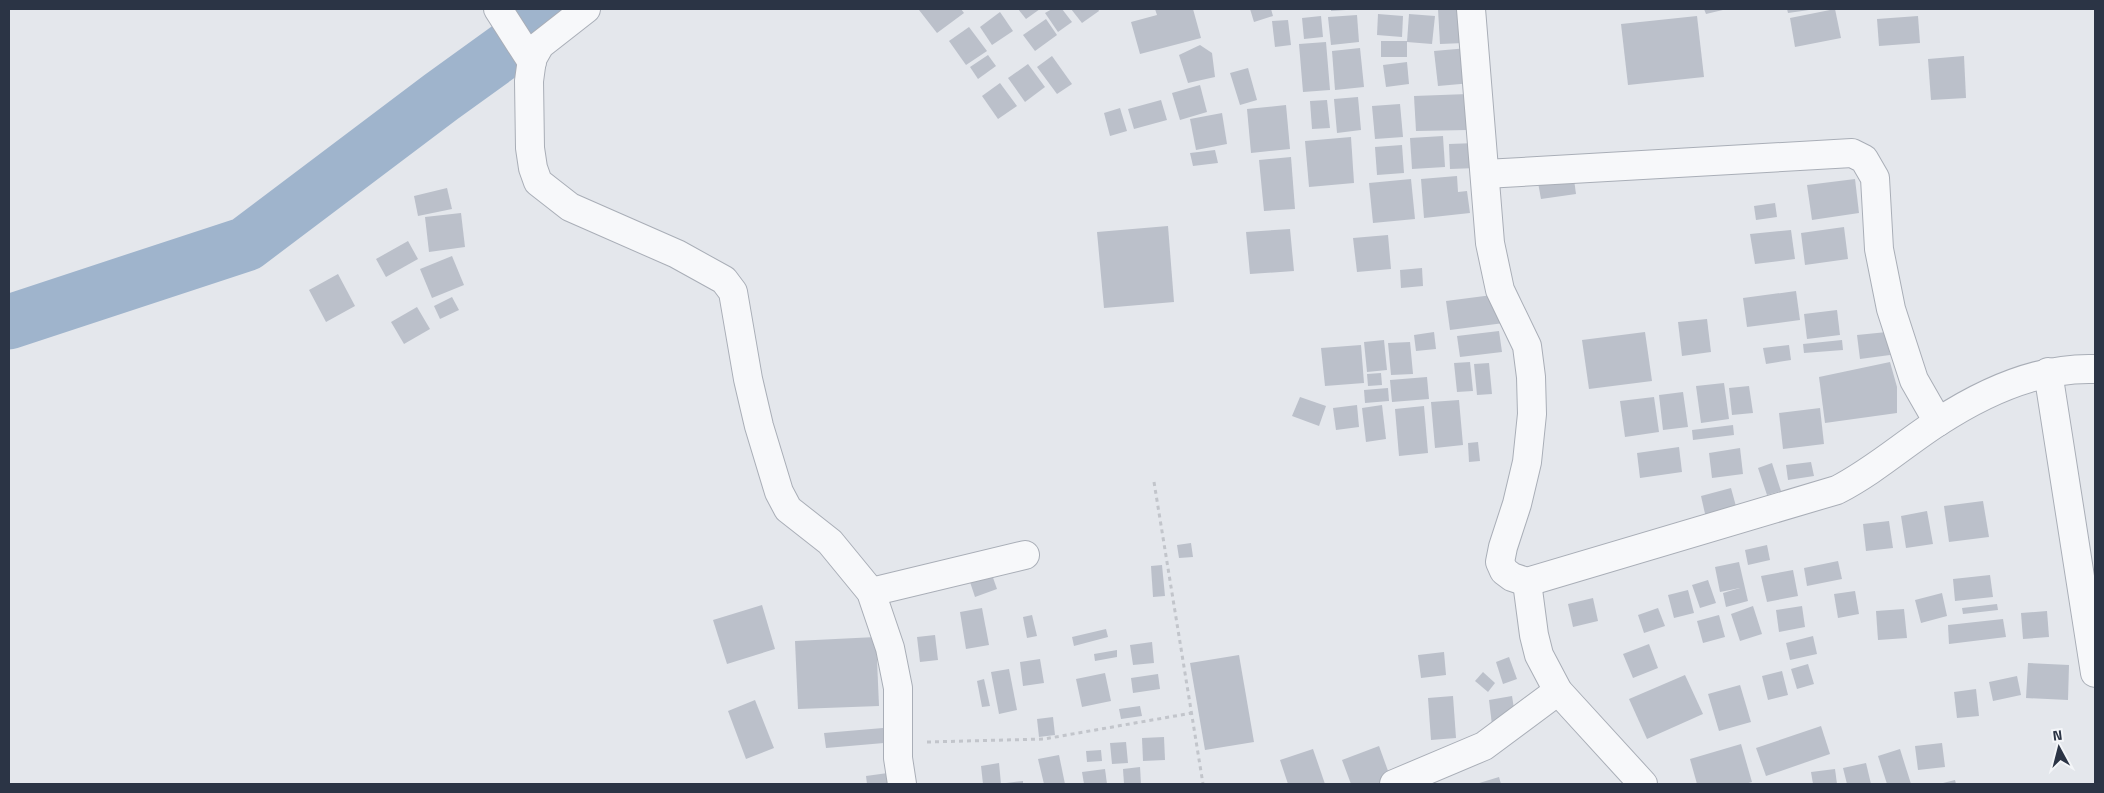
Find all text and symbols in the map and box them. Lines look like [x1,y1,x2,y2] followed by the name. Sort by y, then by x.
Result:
[2034,723,2084,773] north arrow
[2051,724,2063,746] text: N

